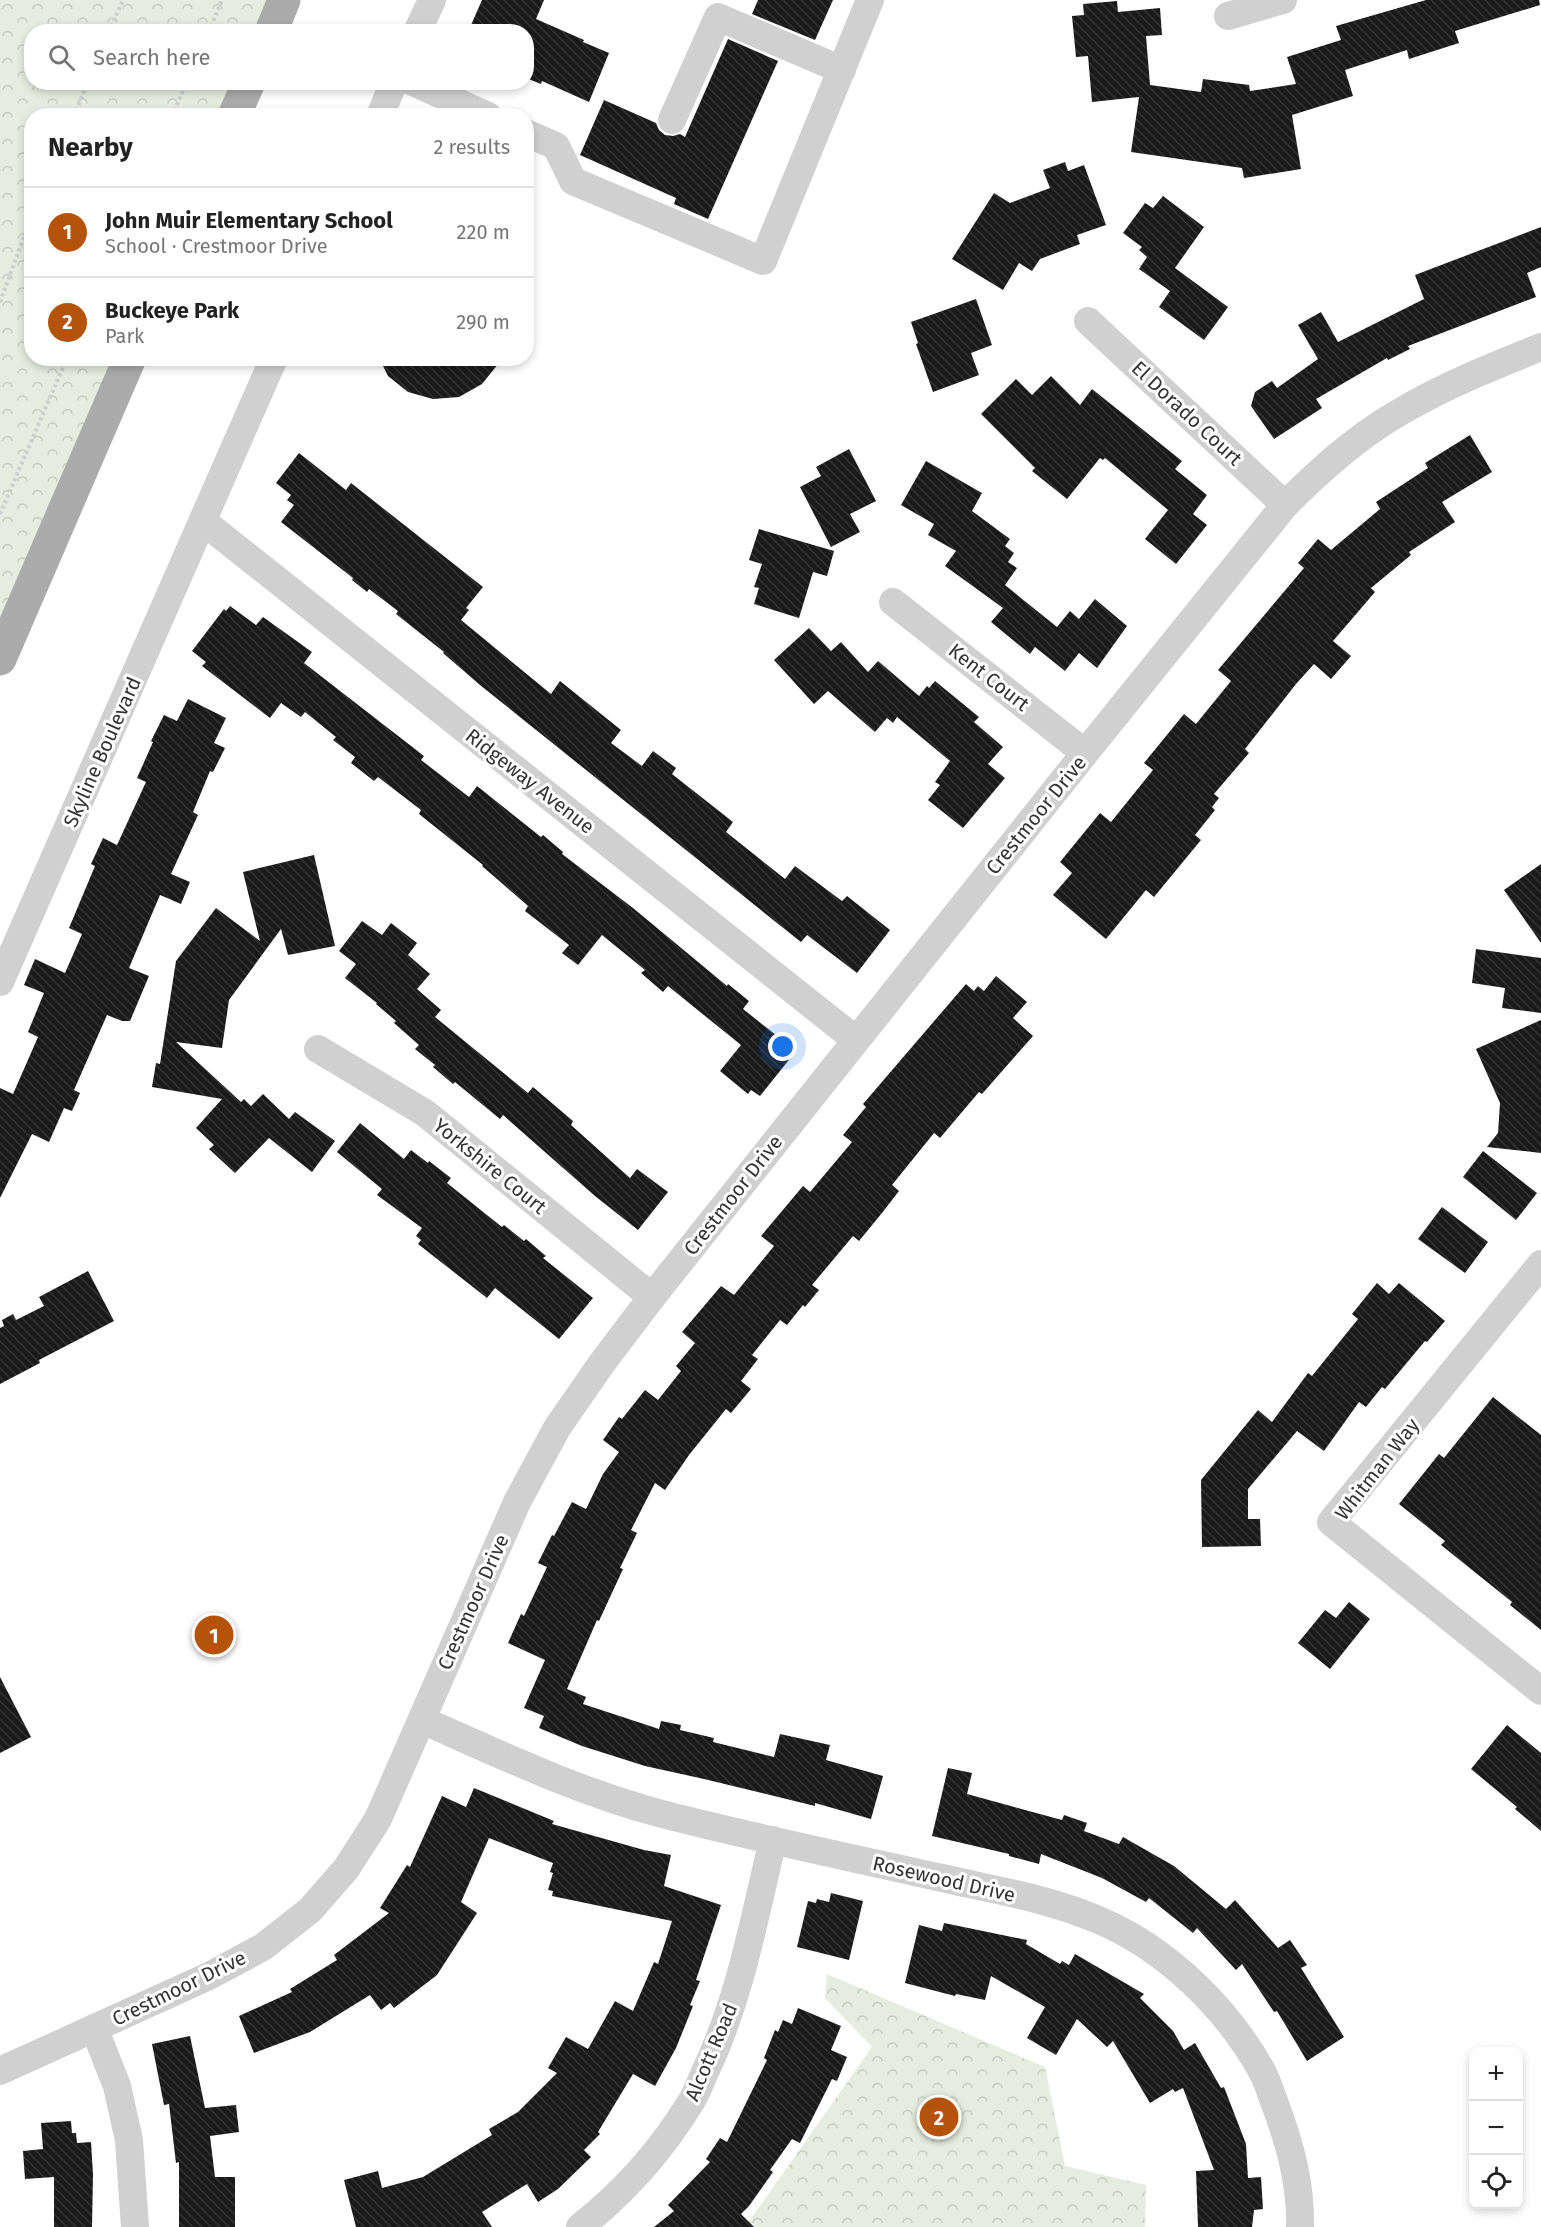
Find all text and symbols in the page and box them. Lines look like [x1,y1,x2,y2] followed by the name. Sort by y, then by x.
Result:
[24,24,534,90] search box
[45,41,78,74] icon: search
[93,44,211,71] text: Search here
[48,132,133,163] text: Nearby
[433,135,510,159] text: 2 results
[105,207,393,234] text: John Muir Elementary School
[63,220,72,244] text: 1
[457,220,510,244] text: 220 m
[105,234,328,258] text: School · Crestmoor Drive
[105,297,239,324] text: Buckeye Park
[62,310,73,334] text: 2
[456,310,510,334] text: 290 m
[105,324,144,348] text: Park
[1127,356,1248,471] street label: El Dorado Court
[944,638,1035,716] street label: Kent Court
[58,673,146,831] street label: Skyline Boulevard
[461,723,599,839] street label: Ridgeway Avenue
[981,751,1091,879] street label: Crestmoor Drive
[768,1032,797,1061] your location
[429,1113,552,1219] street label: Yorkshire Court
[679,1130,787,1260] street label: Crestmoor Drive
[1330,1413,1424,1525] street label: Whitman Way
[432,1530,514,1674] street label: Crestmoor Drive
[194,1612,234,1658] pin: 1
[870,1851,1018,1907] street label: Rosewood Drive
[108,1945,250,2031] street label: Crestmoor Drive
[680,1999,742,2105] street label: Alcott Road
[1469,2047,1523,2209] map controls
[1469,2047,1523,2101] button: +
[920,2094,958,2140] pin: 2
[1469,2101,1523,2155] button: −
[1469,2155,1523,2209] button: locate

